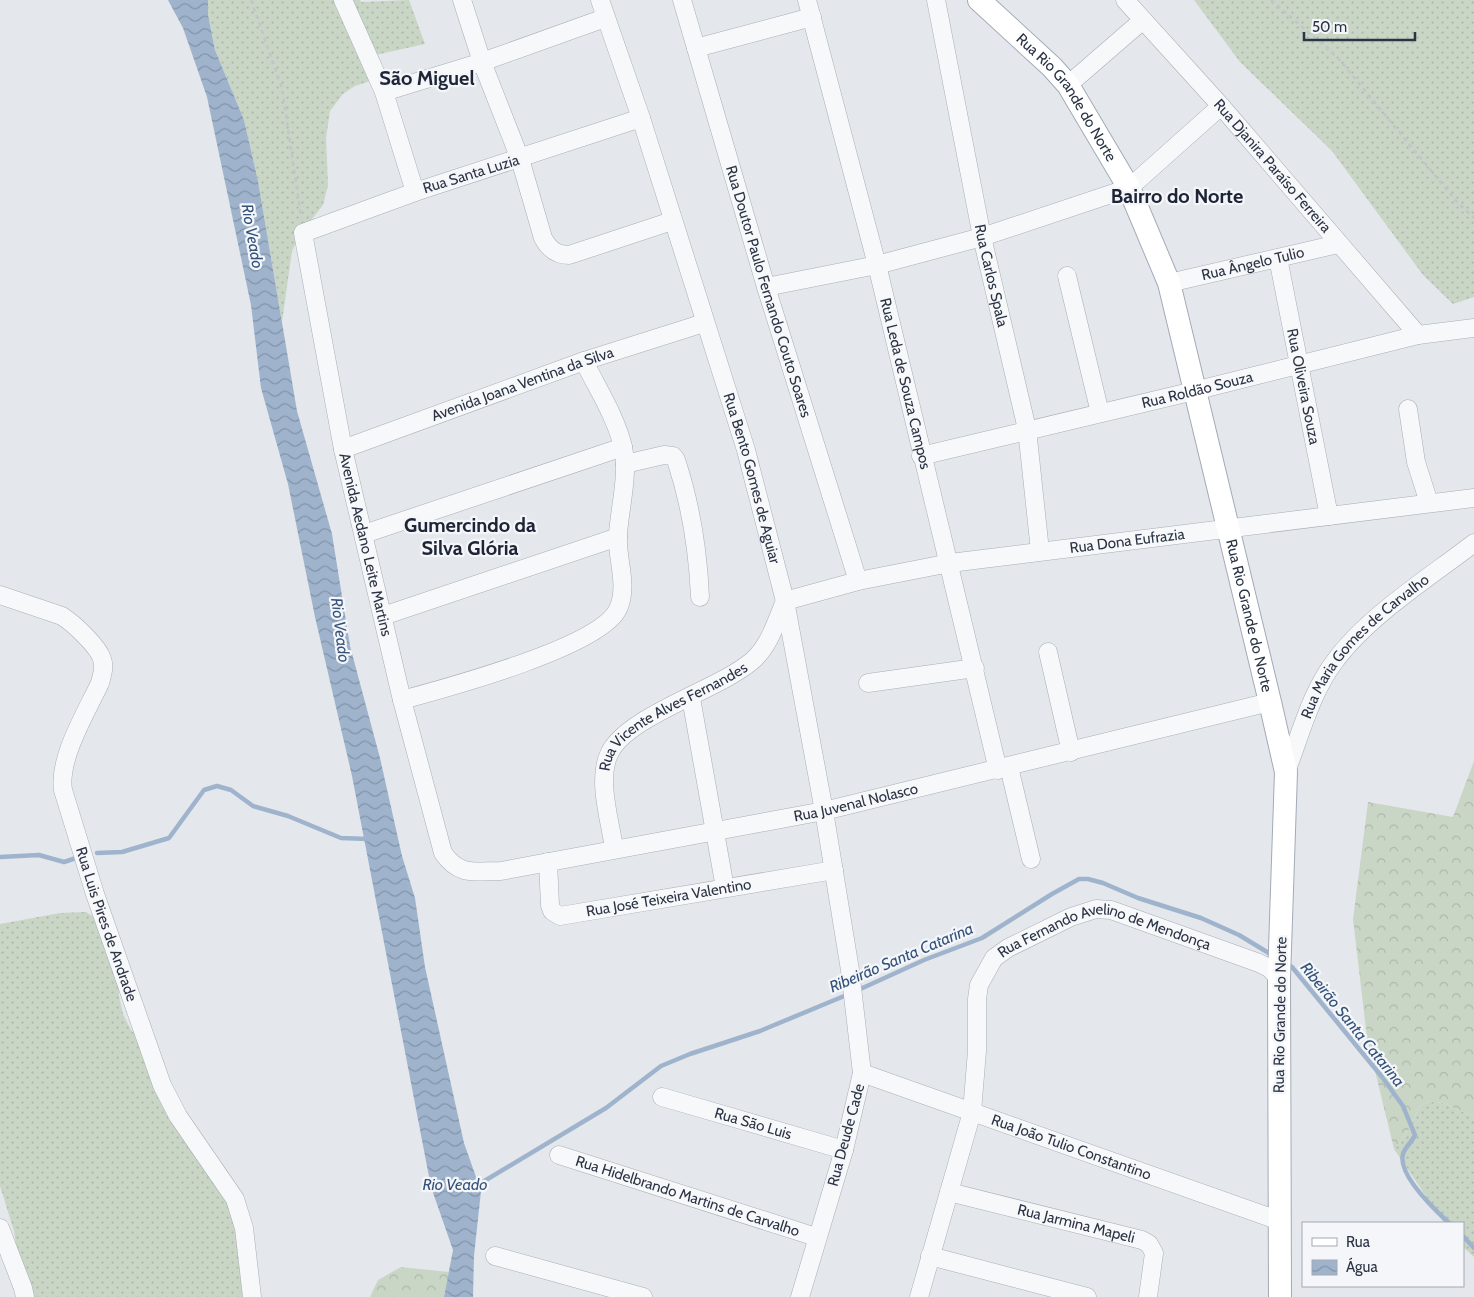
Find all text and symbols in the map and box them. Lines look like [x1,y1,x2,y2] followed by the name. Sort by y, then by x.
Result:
[1304,10,1415,42] scale bar
[1312,18,1347,36] text: 50 m
[1012,30,1120,165] street label: Rua Rio Grande do Norte
[379,66,475,90] district label: São Miguel
[1210,95,1336,237] street label: Rua Djanira Paraíso Ferreira
[421,151,522,197] street label: Rua Santa Luzia
[722,163,815,420] street label: Rua Doutor Paulo Fernando Couto Soares
[1111,184,1243,208] district label: Bairro do Norte
[238,202,268,270] water label: Rio Veado
[971,223,1012,329] street label: Rua Carlos Spala
[1200,243,1306,284] street label: Rua Ângelo Tulio
[876,296,935,471] street label: Rua Leda de Souza Campos
[1283,327,1324,447] street label: Rua Oliveira Souza
[429,343,617,425] street label: Avenida Joana Ventina da Silva
[1140,367,1256,412] street label: Rua Roldão Souza
[719,391,784,566] street label: Rua Bento Gomes de Aguiar
[335,451,396,638] street label: Avenida Aedano Leite Martins
[404,513,536,560] district label: Gumercindo da Silva Glória
[1069,525,1186,557] street label: Rua Dona Eufrazia
[1222,537,1276,694] street label: Rua Rio Grande do Norte
[1297,570,1433,721] street label: Rua Maria Gomes de Carvalho
[327,597,354,664] water label: Rio Veado
[596,658,751,772] street label: Rua Vicente Alves Fernandes
[792,779,920,825] street label: Rua Juvenal Nolasco
[72,845,141,1004] street label: Rua Luis Pires de Andrade
[585,875,753,920] street label: Rua José Teixeira Valentino
[994,900,1214,962] text: Rua Fernando Avelino de Mendonça
[826,918,976,996] water label: Ribeirão Santa Catarina
[1270,936,1290,1093] street label: Rua Rio Grande do Norte
[992,940,1220,966] street label: Rua Fernando Avelino de Mendonça
[1297,958,1409,1090] water label: Ribeirão Santa Catarina
[824,1081,868,1188] street label: Rua Deude Cade
[712,1104,794,1143] street label: Rua São Luis
[989,1111,1154,1184] street label: Rua João Tulio Constantino
[573,1152,802,1240] street label: Rua Hidelbrando Martins de Carvalho
[422,1175,488,1194] water label: Rio Veado
[1016,1200,1137,1247] street label: Rua Jarmina Mapeli
[1302,1222,1464,1287] legend
[1346,1233,1371,1251] text: Rua
[1346,1257,1378,1276] text: Água

